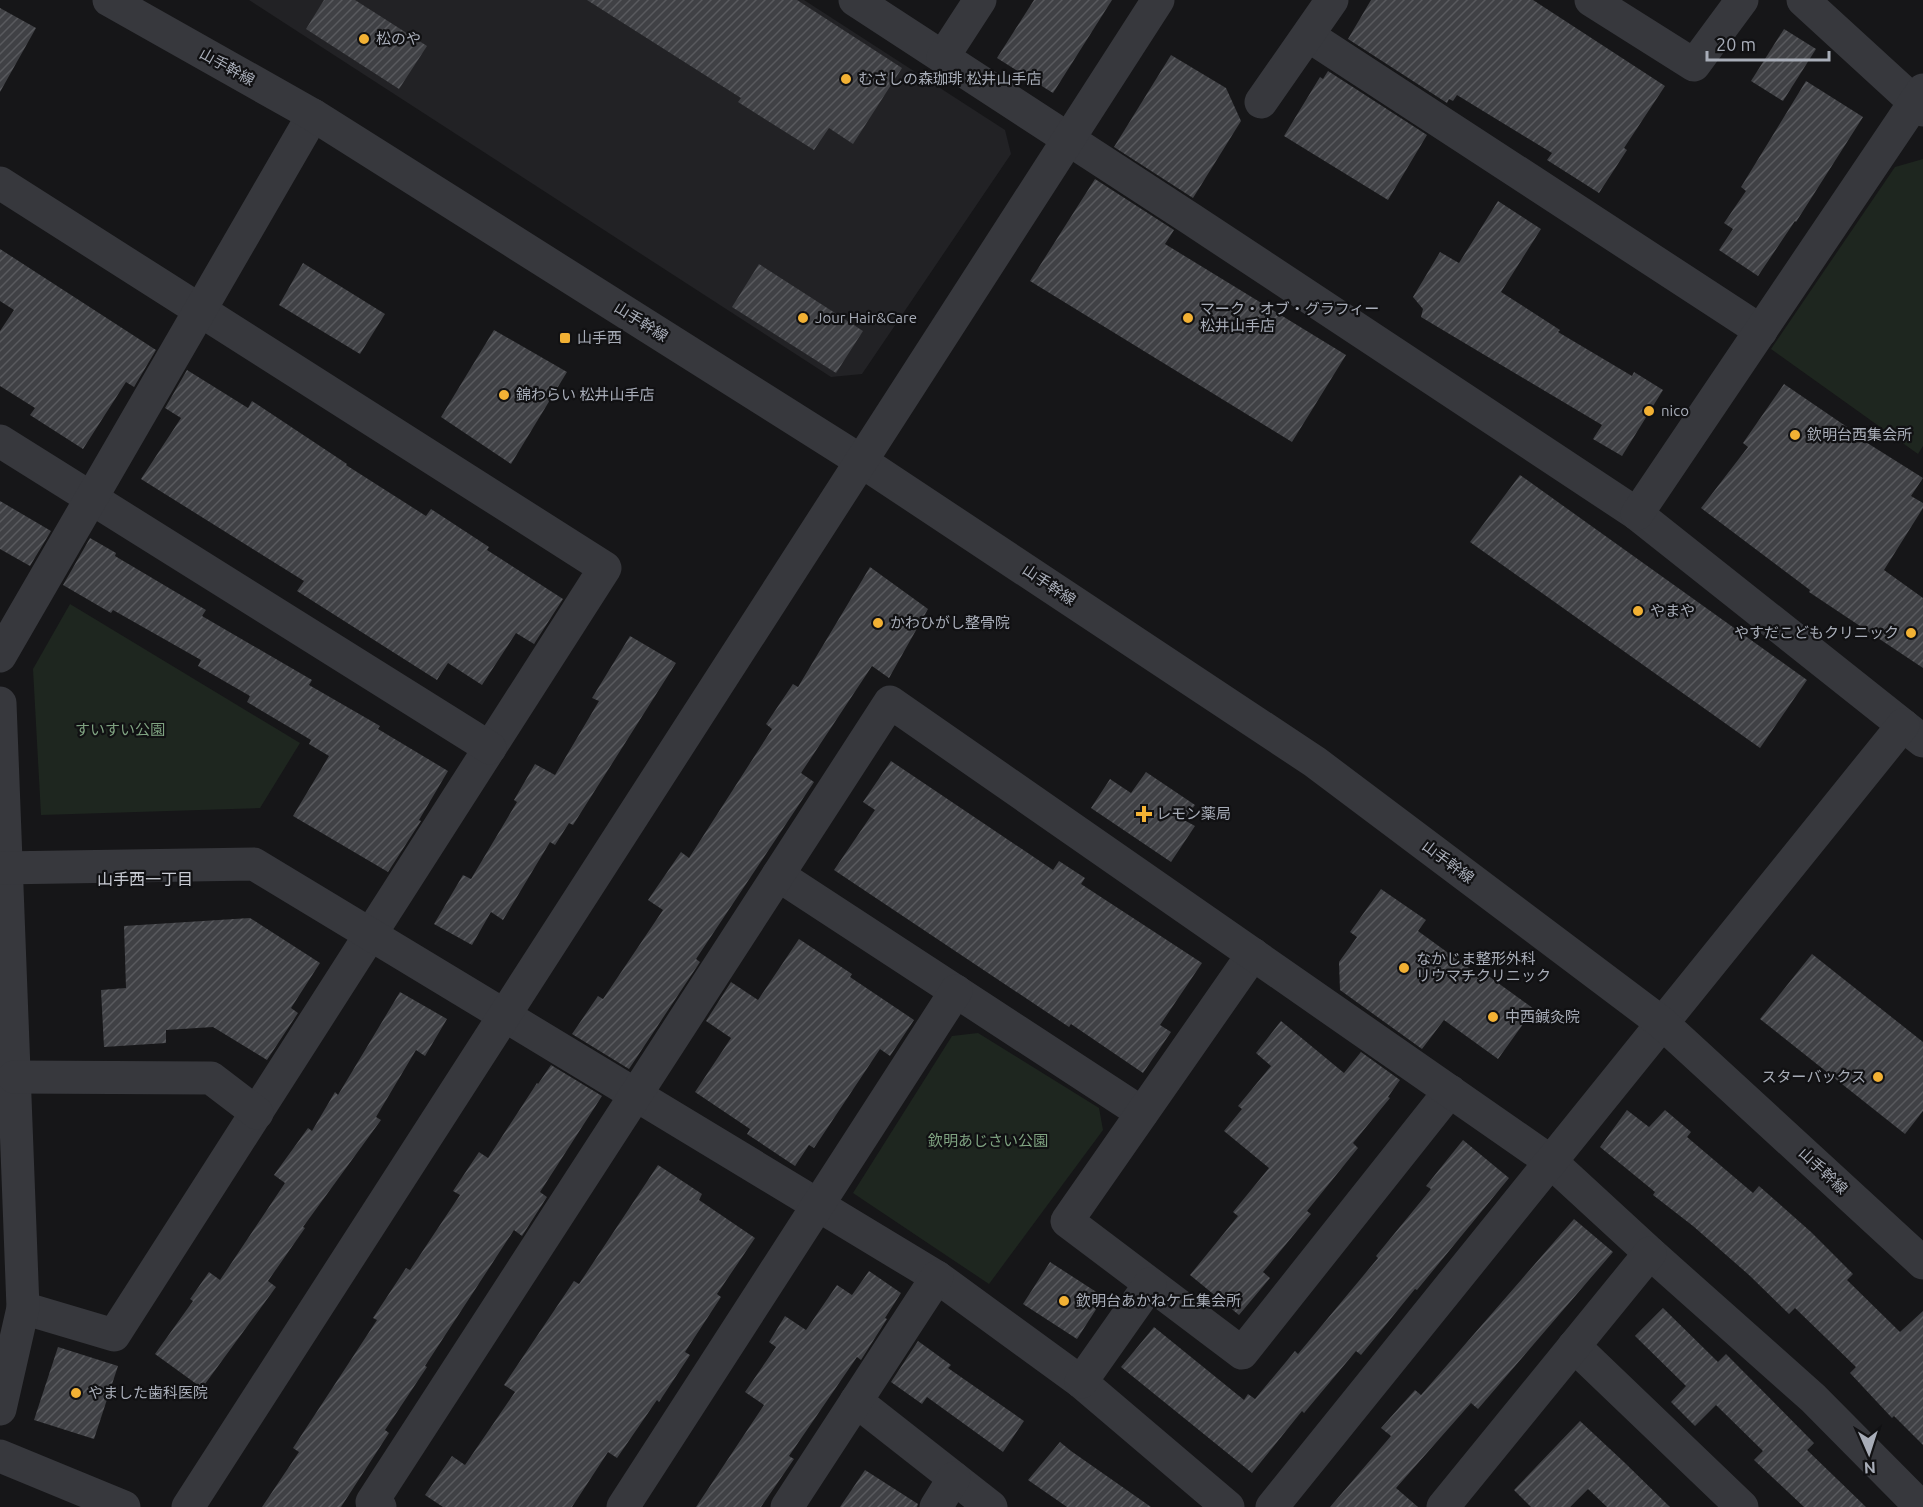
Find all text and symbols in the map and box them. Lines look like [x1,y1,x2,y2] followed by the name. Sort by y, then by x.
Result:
[1707,24,1828,62] scale bar
[376,30,421,47] place label: 松のや
[357,32,371,46] marker: 松のや
[1716,34,1756,54] text: 20 m
[197,45,258,89] street label: 山手幹線
[858,70,1041,87] place label: むさしの森珈琲 松井山手店
[839,72,853,86] marker: むさしの森珈琲 松井山手店
[611,298,671,345] street label: 山手幹線
[1200,300,1379,334] place label: マーク・オブ・グラフィー 松井山手店
[815,309,917,326] place label: Jour Hair&Care
[796,311,810,325] marker: Jour Hair&Care
[1181,311,1195,325] marker: マーク・オブ・グラフィー 松井山手店
[577,329,622,346] place label: 山手西
[558,331,572,345] marker: 山手西
[516,386,654,403] place label: 錦わらい 松井山手店
[497,388,511,402] marker: 錦わらい 松井山手店
[1661,402,1689,419] place label: nico
[1642,404,1656,418] marker: nico
[1807,426,1912,443] place label: 欽明台西集会所
[1788,428,1802,442] marker: 欽明台西集会所
[1020,561,1079,608] street label: 山手幹線
[1650,602,1695,619] place label: やまや
[1631,604,1645,618] marker: やまや
[890,614,1010,631] place label: かわひがし整骨院
[871,616,885,630] marker: かわひがし整骨院
[1734,624,1899,641] place label: やすだこどもクリニック
[1904,626,1918,640] marker: やすだこどもクリニック
[75,721,165,738] park label: すいすい公園
[1156,805,1231,822] place label: レモン薬局
[1137,807,1151,821] marker: レモン薬局
[1419,837,1477,886] street label: 山手幹線
[97,870,193,888] district label: 山手西一丁目
[1416,950,1551,984] place label: なかじま整形外科 リウマチクリニック
[1397,961,1411,975] marker: なかじま整形外科 リウマチクリニック
[1505,1008,1580,1025] place label: 中西鍼灸院
[1486,1010,1500,1024] marker: 中西鍼灸院
[1762,1068,1866,1085] place label: スターバックス
[1871,1070,1885,1084] marker: スターバックス
[928,1132,1048,1149] park label: 欽明あじさい公園
[1796,1144,1851,1197] street label: 山手幹線
[1076,1292,1241,1309] place label: 欽明台あかねケ丘集会所
[1057,1294,1071,1308] marker: 欽明台あかねケ丘集会所
[88,1384,208,1401] place label: やました歯科医院
[69,1386,83,1400] marker: やました歯科医院
[1839,1423,1899,1483] north arrow
[1863,1459,1876,1477] text: N

